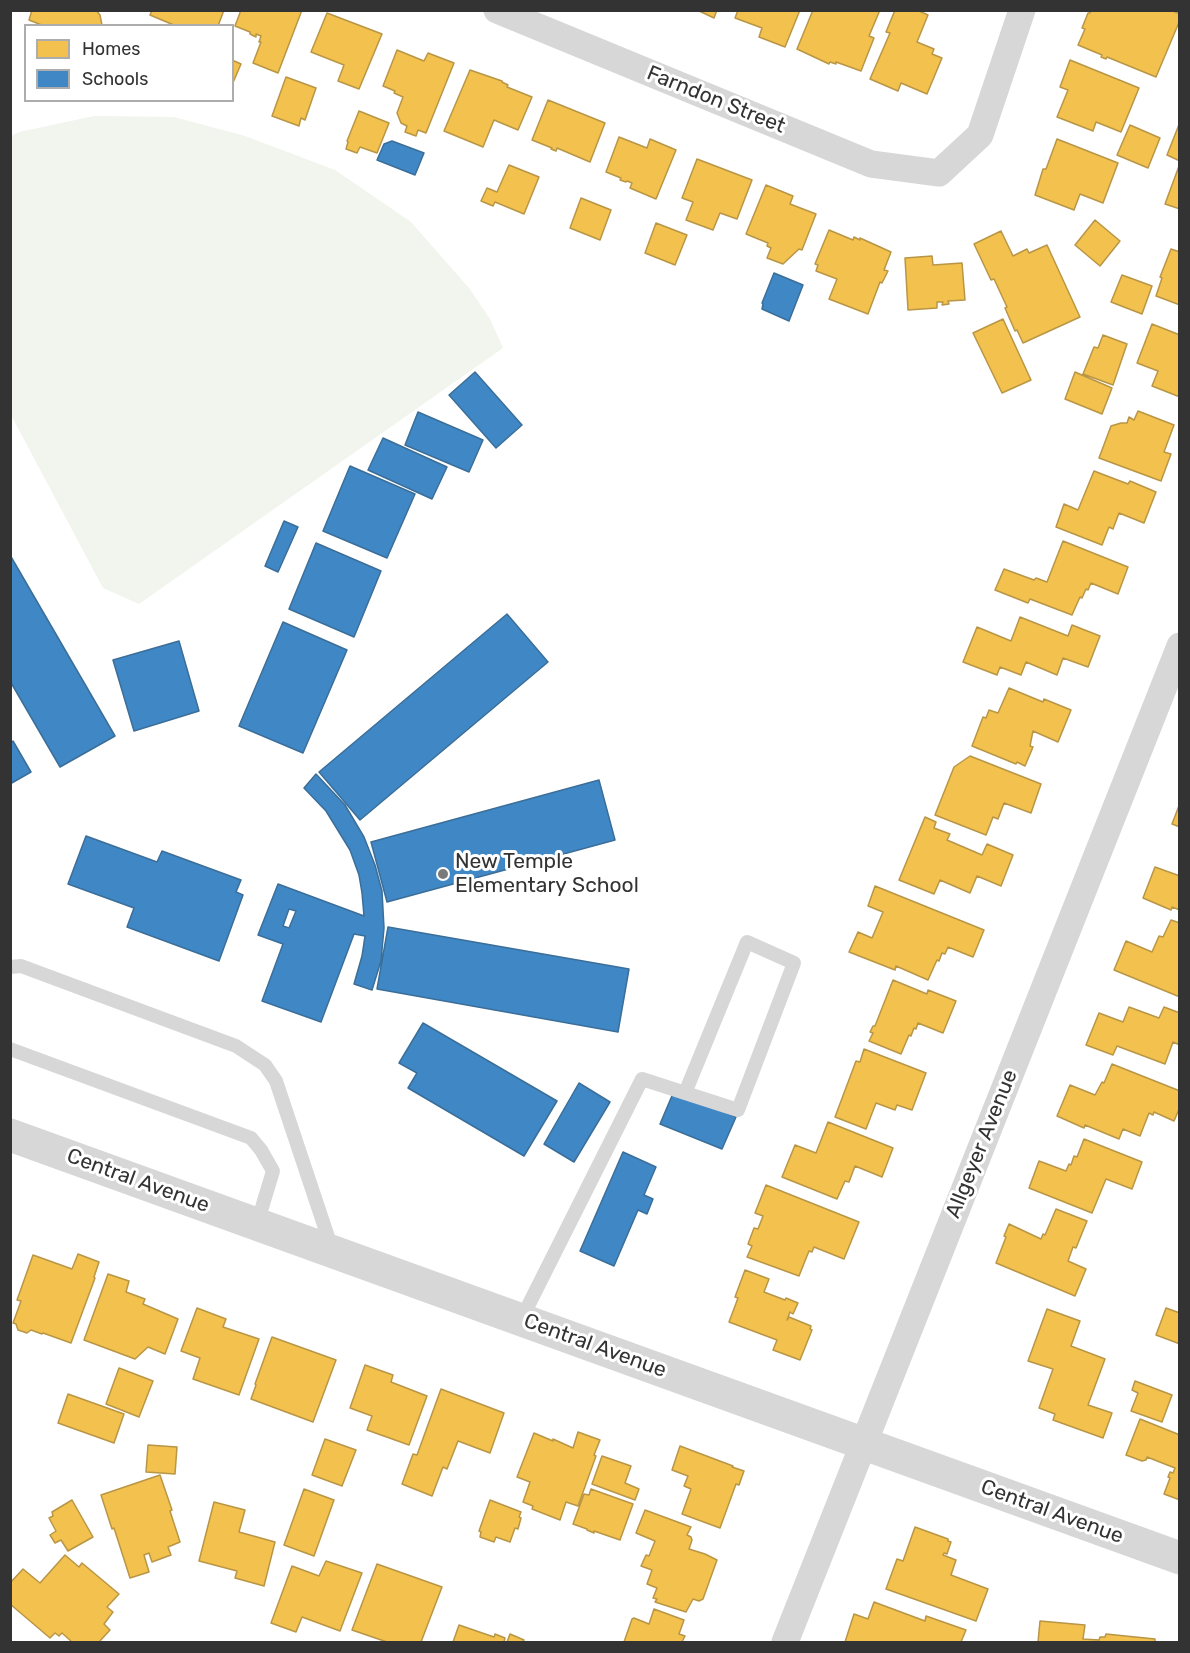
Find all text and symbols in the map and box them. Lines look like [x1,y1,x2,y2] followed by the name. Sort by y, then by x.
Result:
[24,24,234,102] legend
[82,38,140,60] text: Homes
[643,61,789,139] street label: Farndon Street
[82,68,148,90] text: Schools
[455,849,639,899] place label: New Temple Elementary School
[436,867,450,881] marker: New Temple Elementary School
[941,1066,1023,1222] street label: Allgeyer Avenue
[63,1144,213,1218] street label: Central Avenue
[520,1309,670,1383] street label: Central Avenue
[977,1475,1127,1549] street label: Central Avenue

